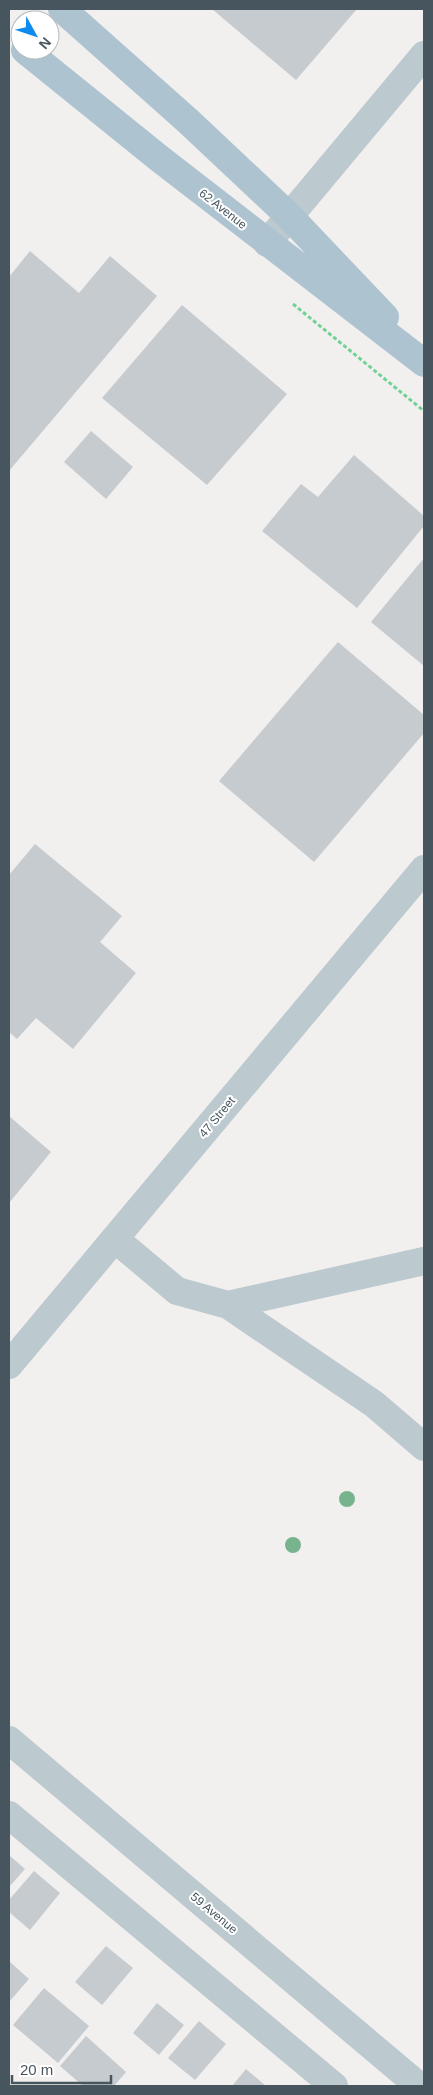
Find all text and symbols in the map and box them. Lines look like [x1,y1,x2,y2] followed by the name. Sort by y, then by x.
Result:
[10,10,60,60] north arrow
[36,34,54,52] text: N
[196,186,250,232] street label: 62 Avenue
[196,1093,238,1140] street label: 47 Street
[188,1889,240,1937] street label: 59 Avenue
[12,2052,111,2084] scale bar
[20,2061,53,2078] text: 20 m

